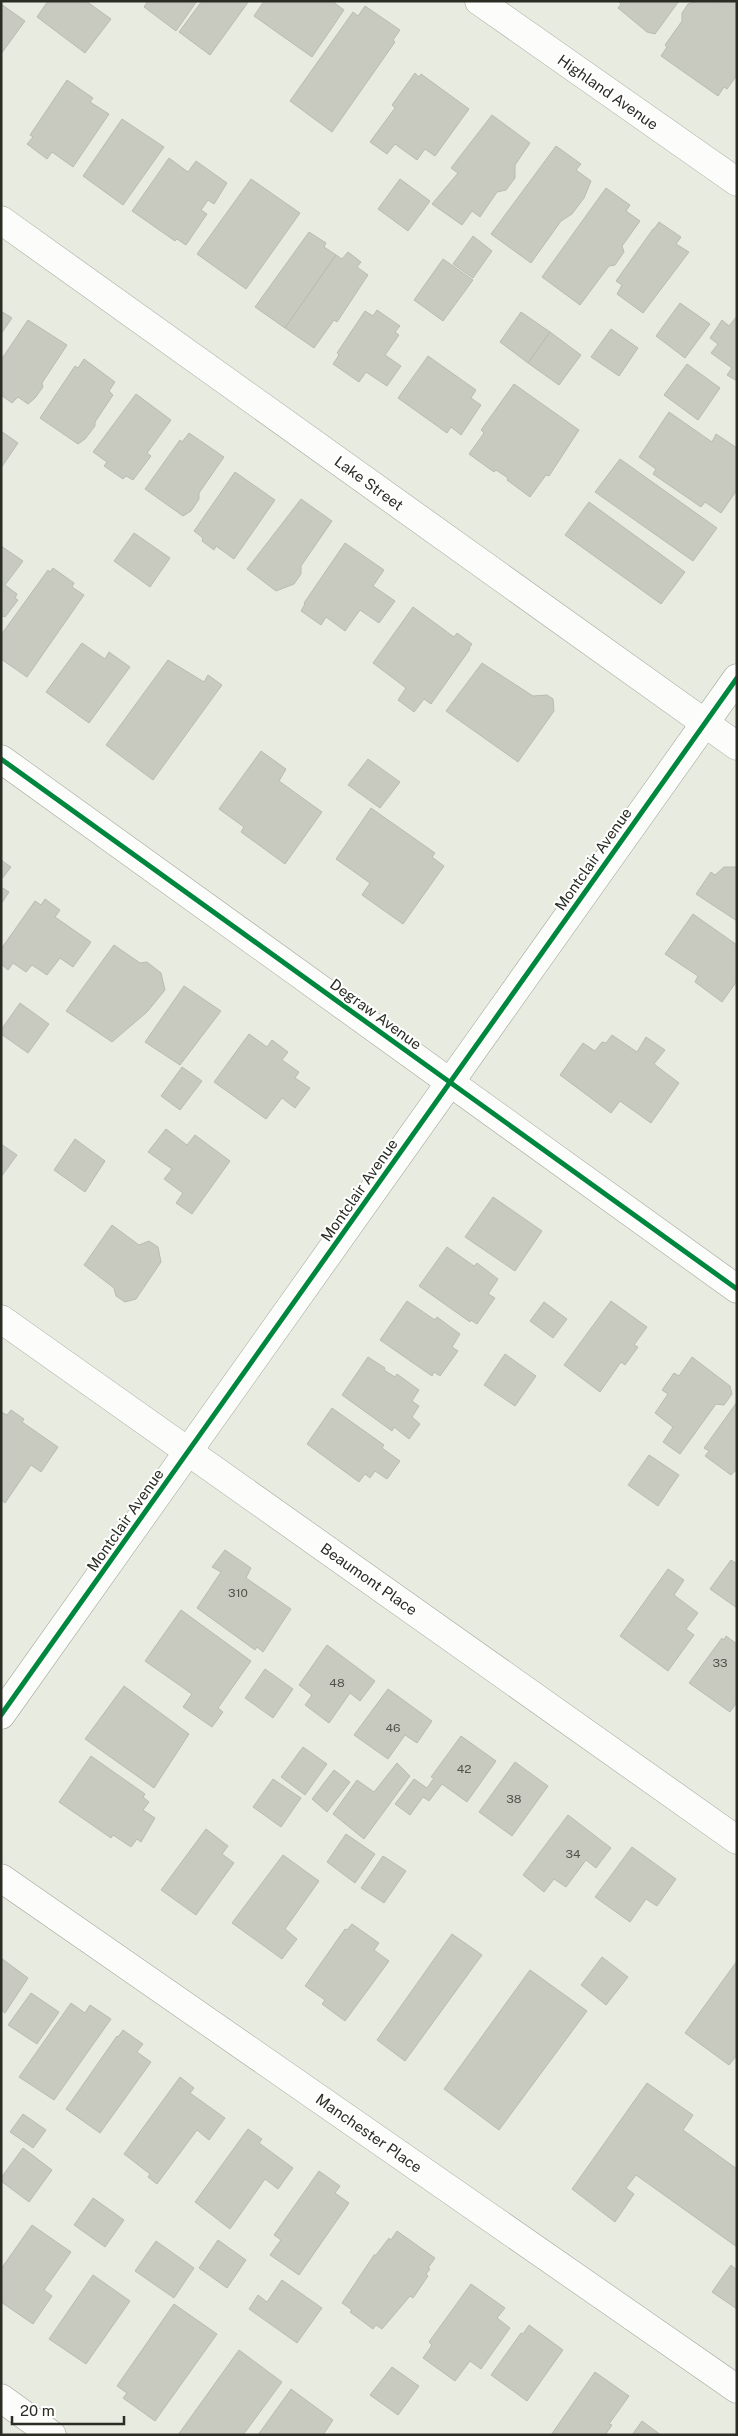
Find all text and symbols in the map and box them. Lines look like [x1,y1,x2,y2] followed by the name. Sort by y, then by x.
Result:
[555,51,661,133] street label: Highland Avenue
[331,452,407,514] street label: Lake Street
[551,804,635,914] street label: Montclair Avenue
[327,975,425,1053] street label: Degraw Avenue
[317,1135,401,1245] street label: Montclair Avenue
[83,1465,167,1575] street label: Montclair Avenue
[318,1539,420,1619] street label: Beaumont Place
[228,1586,248,1600] house number: 310
[712,1656,728,1670] house number: 33
[329,1676,345,1690] house number: 48
[385,1721,401,1735] house number: 46
[457,1762,471,1776] house number: 42
[506,1792,522,1806] house number: 38
[565,1847,581,1861] house number: 34
[313,2090,425,2176] street label: Manchester Place
[12,2394,125,2426] scale bar
[20,2402,55,2419] text: 20 m

